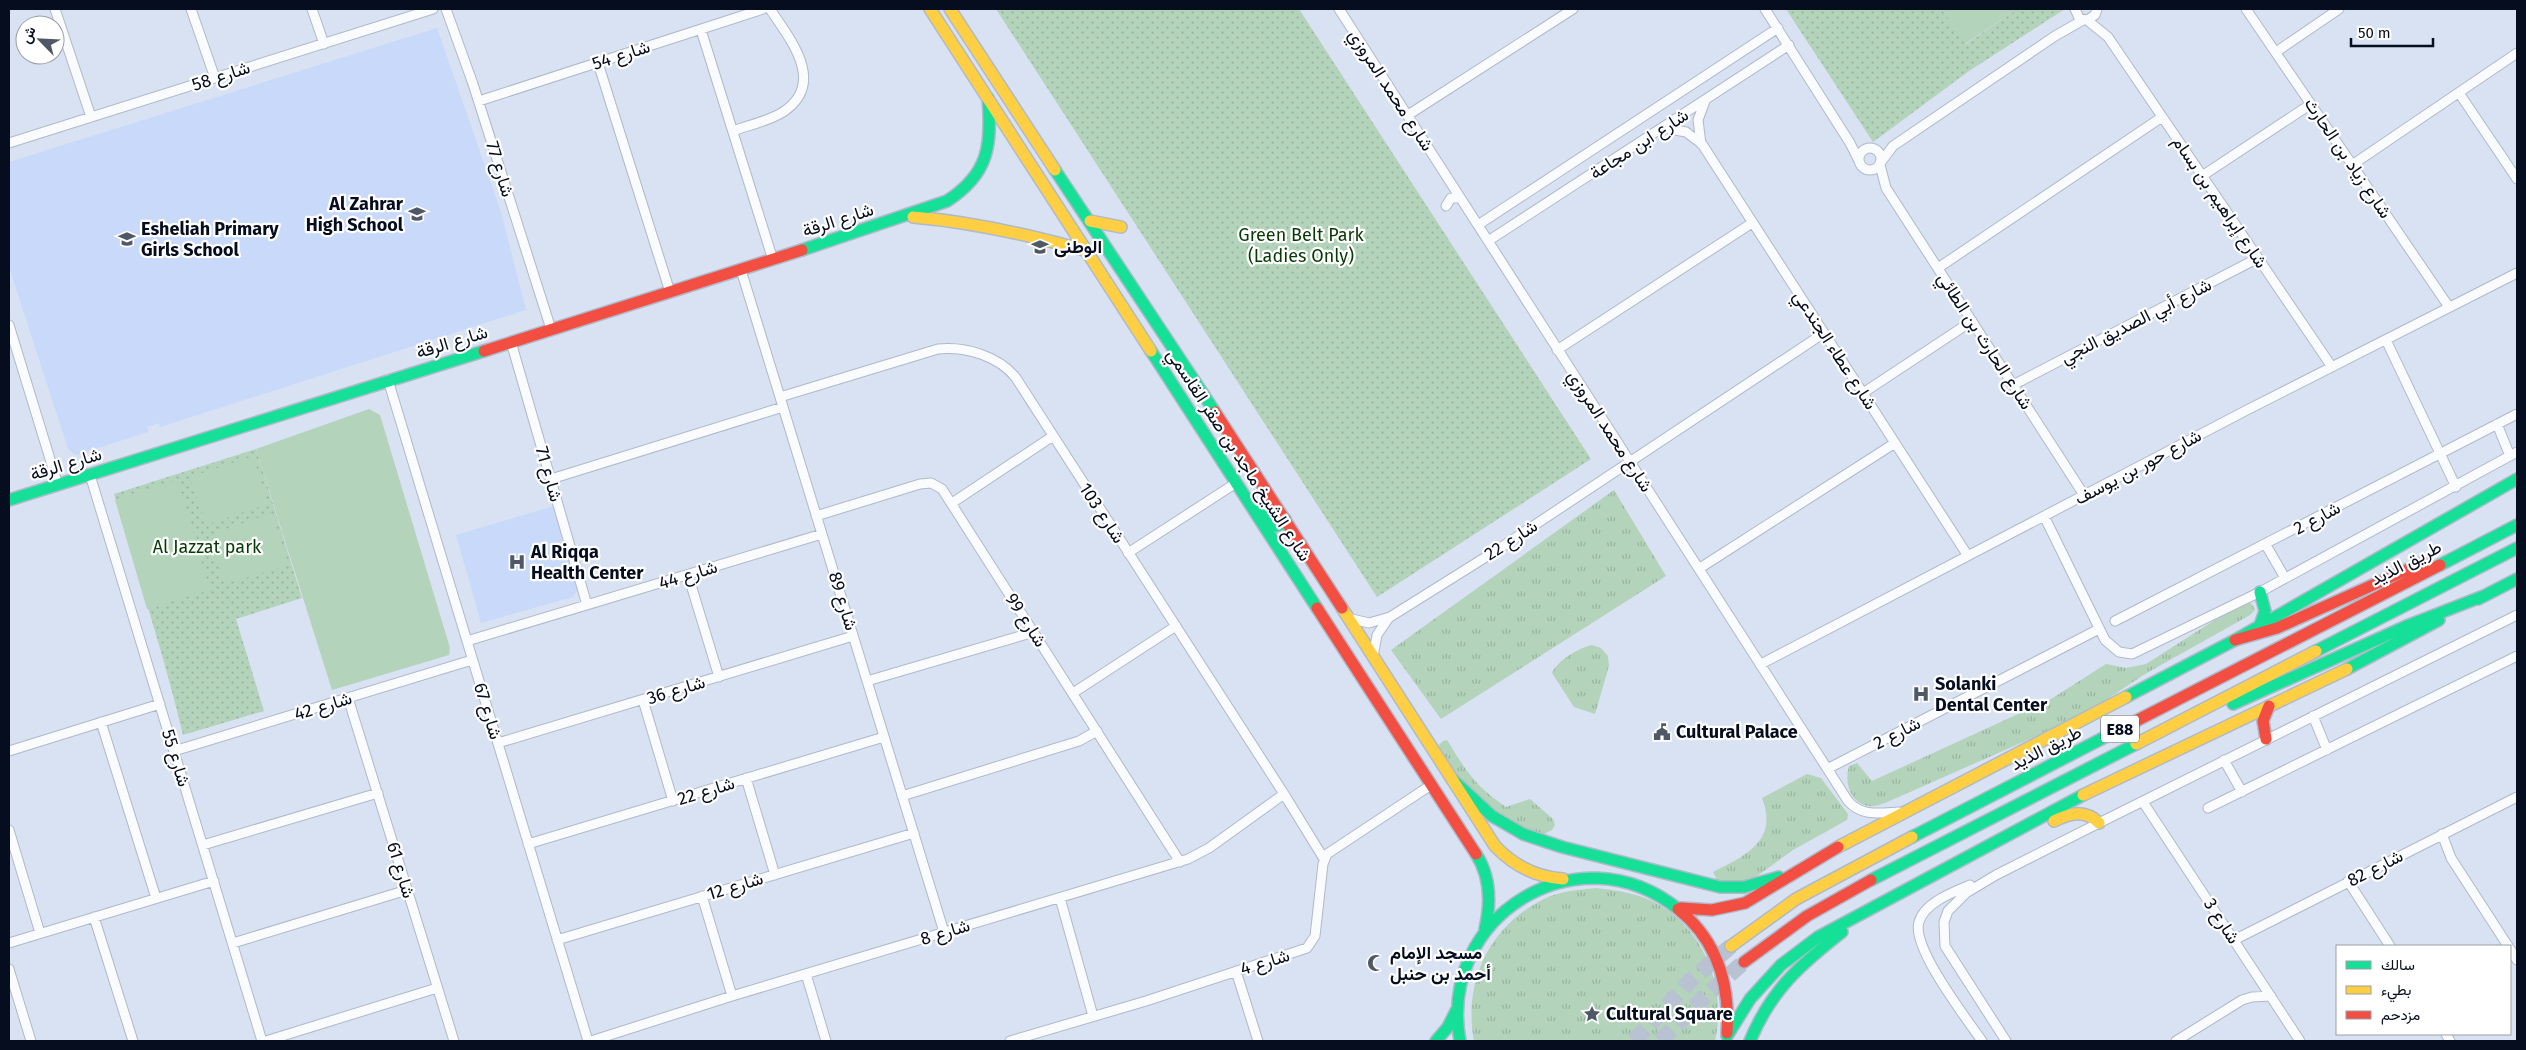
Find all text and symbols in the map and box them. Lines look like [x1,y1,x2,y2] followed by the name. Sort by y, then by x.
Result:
[15,15,65,65] north arrow
[2351,15,2434,47] scale bar
[17,24,40,46] text: ش
[2358,24,2391,42] text: 50 m
[1340,25,1439,157] street label: شارع محمد المروزي
[589,35,653,76] street label: شارع 54
[189,56,253,97] street label: شارع 58
[2299,94,2396,223] street label: شارع زياد بن الحارث
[1585,104,1693,185] street label: شارع ابن مجاعة
[2167,132,2272,273] street label: شارع إبراهيم بن بسام
[480,139,519,200] street label: شارع 77
[306,193,404,236] place label: Al Zahrar High School
[800,198,877,243] street label: شارع الرقة
[407,204,427,224] school or university icon: Al Zahrar High School
[141,218,279,261] place label: Esheliah Primary Girls School
[1238,224,1364,267] park label: Green Belt Park (Ladies Only)
[117,229,137,249] school or university icon: Esheliah Primary Girls School
[1054,236,1102,258] place label: الوطنی
[1030,237,1050,257] school or university icon: الوطنی
[1929,268,2038,416] street label: شارع الحارث بن الطائي
[2057,273,2217,372] street label: شارع أبي الصديق النجي
[1785,286,1882,416] street label: شارع عطاء الجندعي
[414,321,491,364] street label: شارع الرقة
[1159,345,1316,568] street label: شارع الشيخ ماجد بن صقر القاسمي
[1559,366,1658,498] street label: شارع محمد المروزي
[2071,424,2206,511] street label: شارع حور بن يوسف
[28,443,105,486] street label: شارع الرقة
[530,444,567,504] street label: شارع 71
[1074,479,1130,548] street label: شارع 103
[2290,497,2345,540] street label: شارع 2
[1480,515,1542,566] street label: شارع 22
[153,536,262,558] park label: Al Jazzat park
[2367,536,2445,590] street label: طريق الذيد
[530,541,644,584] place label: Al Riqqa Health Center
[507,552,527,572] hospital icon: Al Riqqa Health Center
[656,556,720,595] street label: شارع 44
[823,569,862,633] street label: شارع 89
[1000,589,1052,652] street label: شارع 99
[644,671,708,710] street label: شارع 36
[1935,673,2048,716] place label: Solanki Dental Center
[468,680,507,742] street label: شارع 67
[1911,684,1931,704] hospital icon: Solanki Dental Center
[292,687,355,726] street label: شارع 42
[1870,712,1925,755] street label: شارع 2
[2101,716,2139,742] road number: E88
[1676,721,1798,743] place label: Cultural Palace
[2007,721,2085,775] street label: طريق الذيد
[1652,722,1672,742] public building icon: Cultural Palace
[156,727,195,790] street label: شارع 55
[675,772,738,811] street label: شارع 22
[381,839,420,901] street label: شارع 61
[2343,845,2407,892] street label: شارع 82
[704,867,766,906] street label: شارع 12
[2198,894,2245,948] street label: شارع 3
[917,914,973,951] street label: شارع 8
[1390,942,1491,985] place label: مسجد الإمام أحمد بن حنبل
[1238,944,1293,981] street label: شارع 4
[2336,945,2511,1035] legend
[1366,953,1386,973] mosque icon: مسجد الإمام أحمد بن حنبل
[2381,956,2415,974] text: سالك
[2381,981,2411,1003] text: بطيء
[1606,1003,1733,1025] place label: Cultural Square
[1582,1004,1602,1024] place icon: Cultural Square
[2381,1006,2420,1025] text: مزدحم

